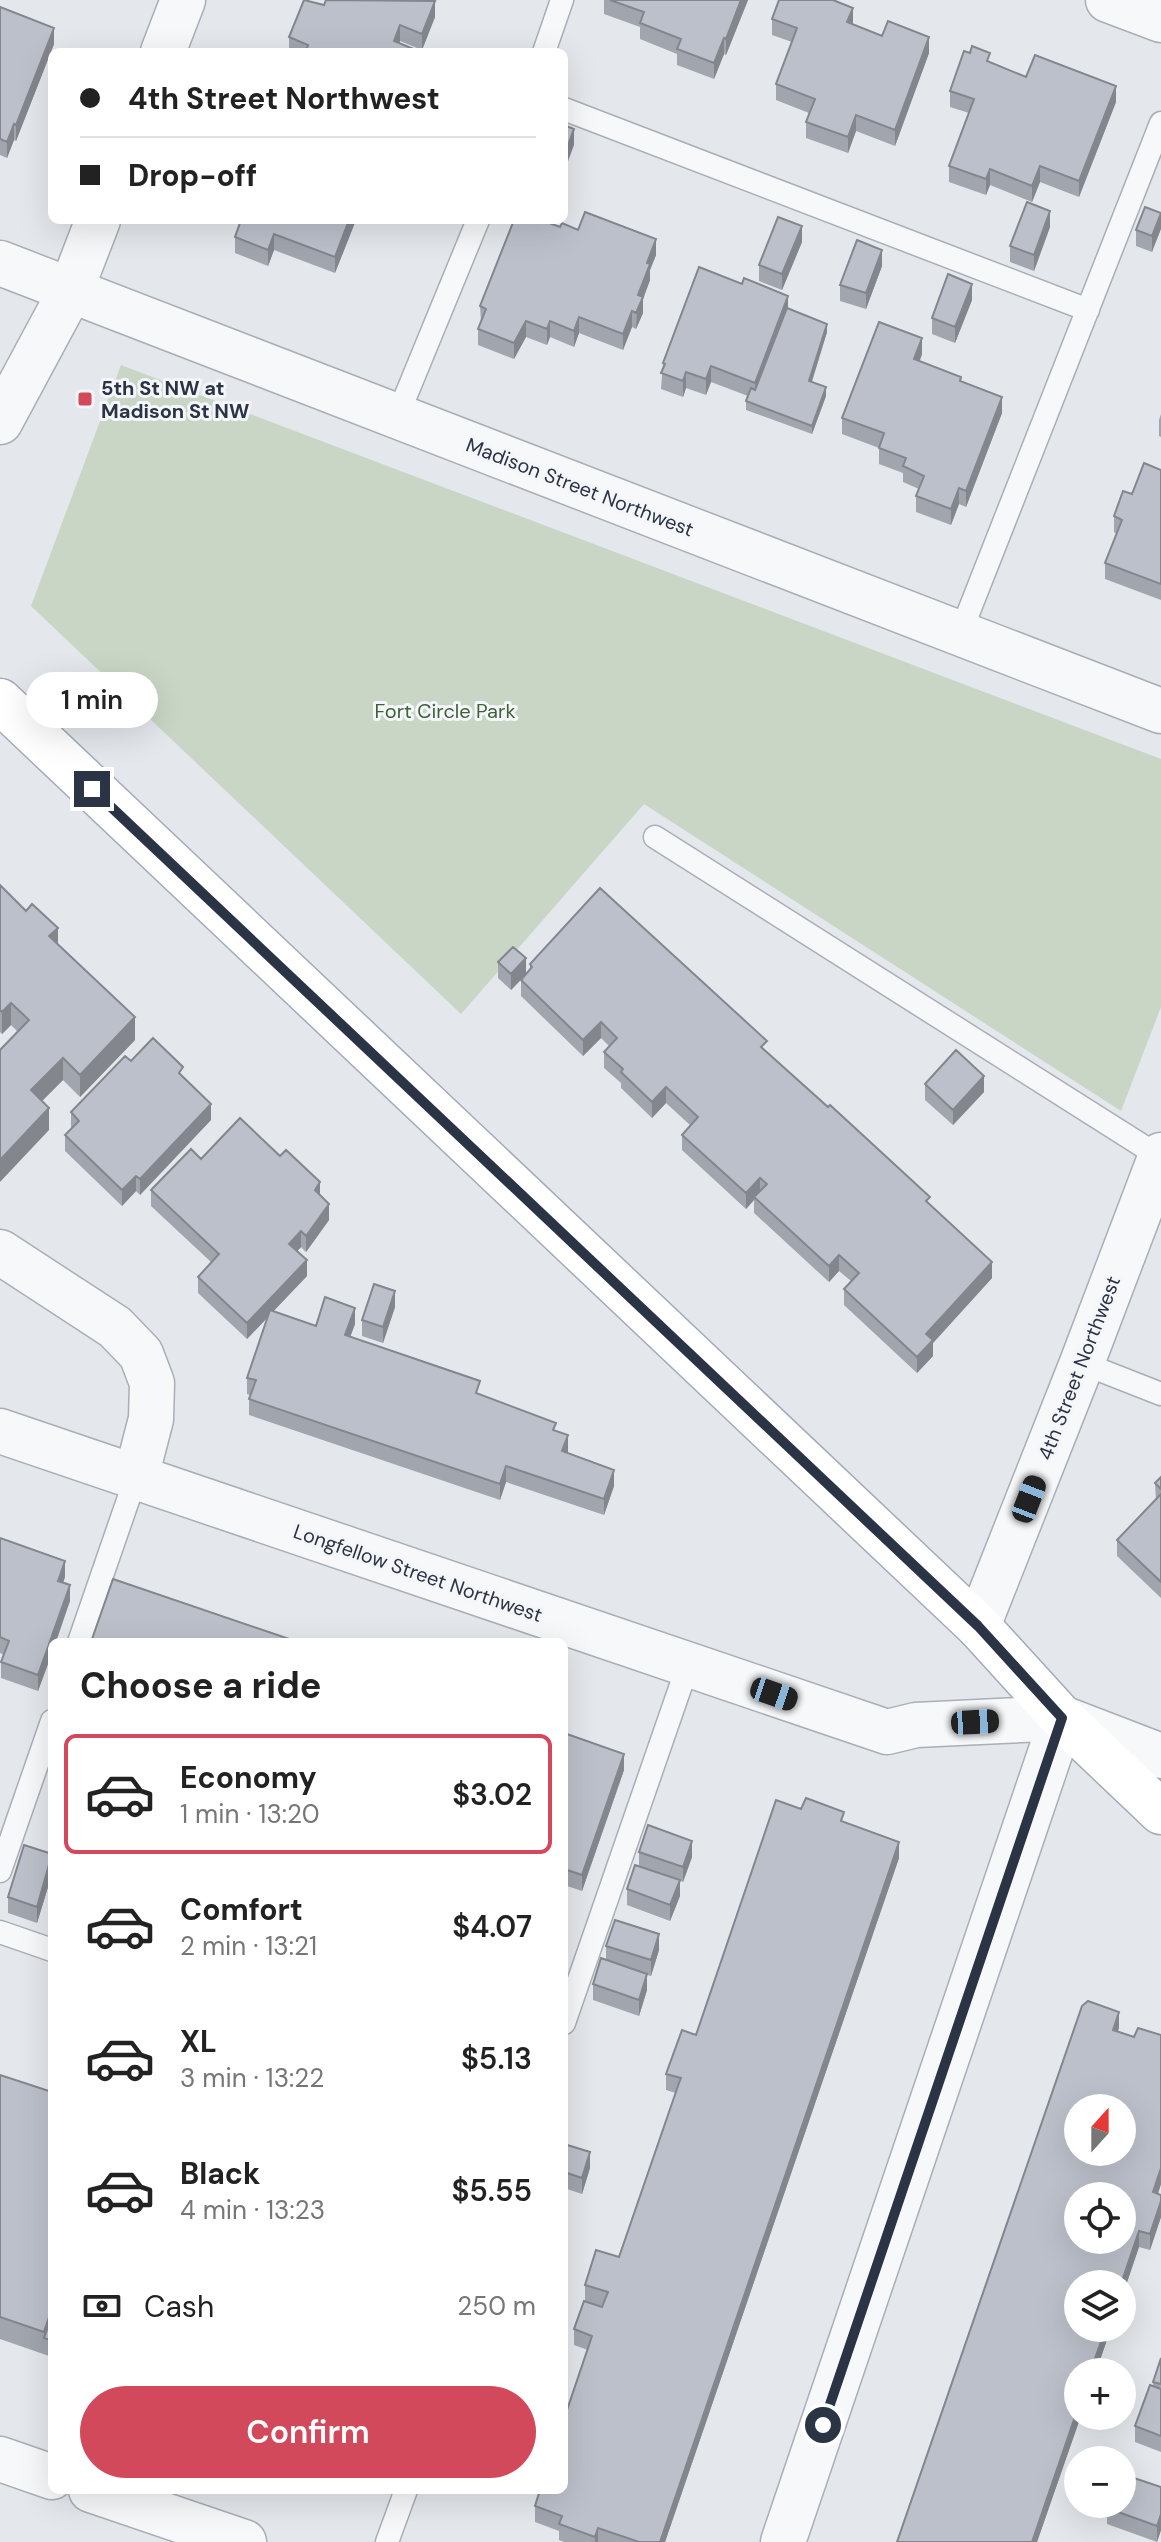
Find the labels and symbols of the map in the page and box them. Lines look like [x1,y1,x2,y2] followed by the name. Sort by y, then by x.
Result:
[101,375,249,424] place label: 5th St NW at Madison St NW
[76,390,94,408] marker: 5th St NW at Madison St NW
[462,432,698,543] street label: Madison Street Northwest
[26,673,158,729] callout: 1 min
[375,698,515,724] park label: Fort Circle Park
[74,771,110,807] route end
[1032,1272,1126,1464] street label: 4th Street Northwest
[1009,1472,1049,1526] car
[290,1518,546,1628] street label: Longfellow Street Northwest
[747,1675,801,1713] car
[950,1709,1000,1735] car
[1064,2094,1136,2166] north arrow
[805,2407,841,2443] route start

